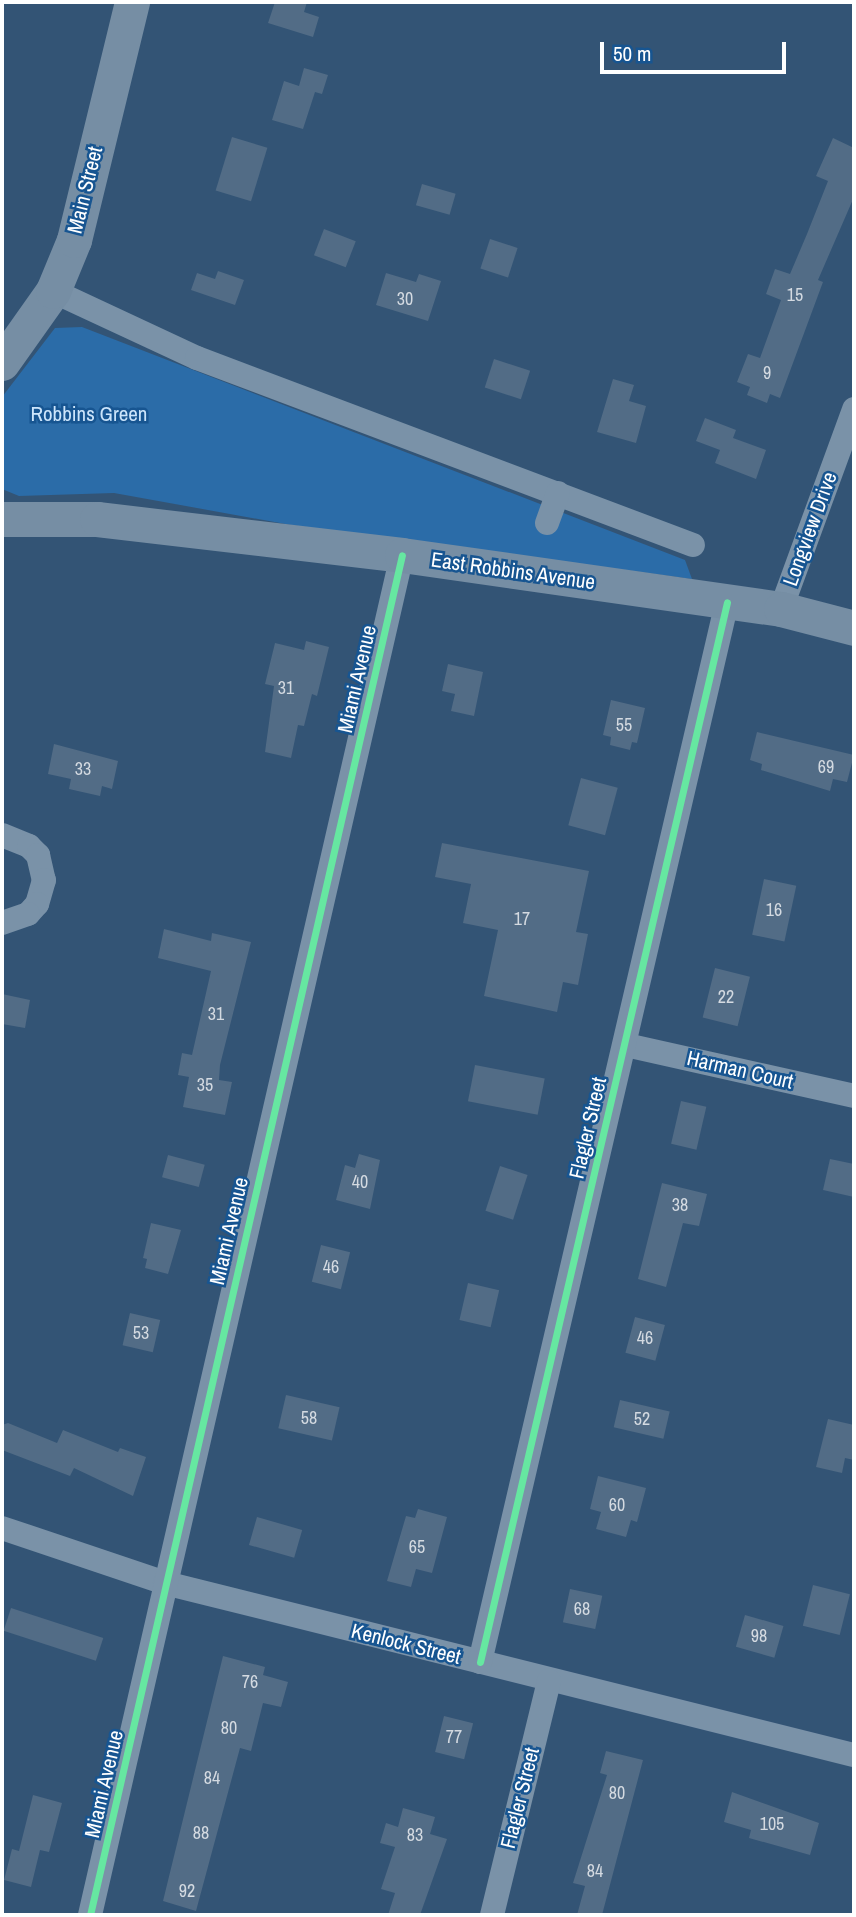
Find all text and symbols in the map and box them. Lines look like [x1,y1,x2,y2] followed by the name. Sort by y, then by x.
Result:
[604,28,790,72] scale bar
[613,39,651,68] text: 50 m
[62,144,108,236] street label: Main Street
[787,284,803,306] house number: 15
[397,288,413,310] house number: 30
[763,362,771,384] house number: 9
[31,401,147,427] park label: Robbins Green
[778,468,842,590] street label: Longview Drive
[429,547,597,595] street label: East Robbins Avenue
[332,622,382,736] street label: Miami Avenue
[278,677,294,699] house number: 31
[616,714,632,736] house number: 55
[818,756,834,778] house number: 69
[75,758,91,780] house number: 33
[766,899,782,921] house number: 16
[514,908,530,930] house number: 17
[718,986,734,1008] house number: 22
[208,1003,224,1025] house number: 31
[684,1046,796,1094] street label: Harman Court
[197,1074,213,1096] house number: 35
[564,1075,612,1181] street label: Flagler Street
[352,1171,368,1193] house number: 40
[204,1174,254,1288] street label: Miami Avenue
[672,1194,688,1216] house number: 38
[323,1256,339,1278] house number: 46
[133,1322,149,1344] house number: 53
[637,1327,653,1349] house number: 46
[301,1407,317,1429] house number: 58
[634,1408,650,1430] house number: 52
[609,1494,625,1516] house number: 60
[409,1536,425,1558] house number: 65
[574,1598,590,1620] house number: 68
[349,1618,463,1670] street label: Kenlock Street
[751,1625,767,1647] house number: 98
[242,1671,258,1693] house number: 76
[221,1717,237,1739] house number: 80
[446,1726,462,1748] house number: 77
[79,1727,129,1841] street label: Miami Avenue
[495,1745,545,1851] street label: Flagler Street
[204,1767,220,1789] house number: 84
[609,1782,625,1804] house number: 80
[760,1813,784,1835] house number: 105
[193,1822,209,1844] house number: 88
[407,1824,423,1846] house number: 83
[587,1860,603,1882] house number: 84
[179,1880,195,1902] house number: 92

